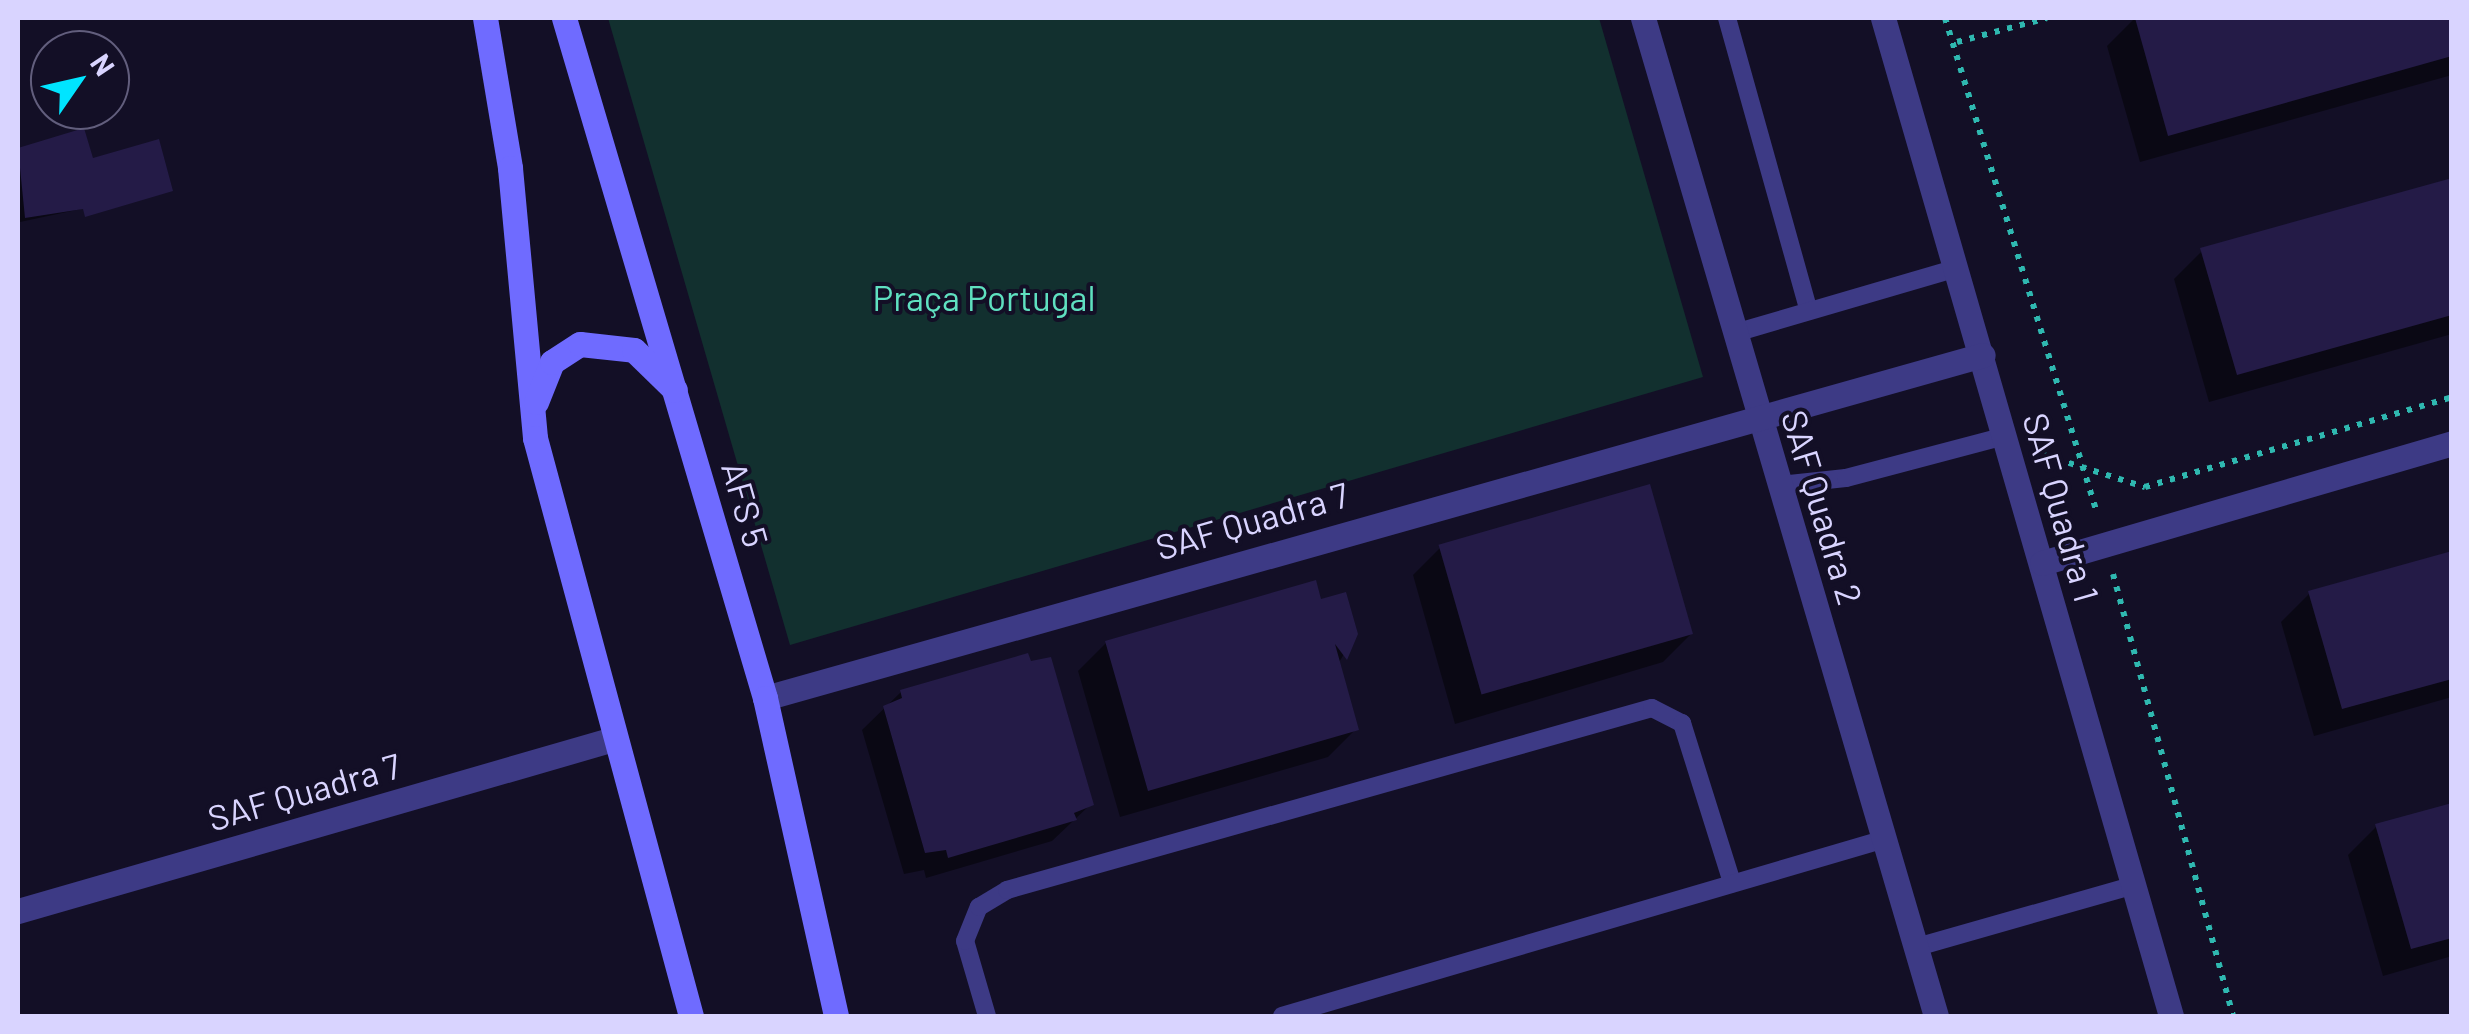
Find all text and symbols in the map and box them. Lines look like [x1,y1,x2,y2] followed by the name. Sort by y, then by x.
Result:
[30,30,130,130] north arrow
[84,47,123,82] text: N
[873,276,1095,318] park label: Praça Portugal
[1774,405,1872,609] street label: SAF Quadra 2
[2015,408,2109,606] street label: SAF Quadra 1
[714,457,778,551] street label: AFS 5
[1151,472,1353,568] street label: SAF Quadra 7
[203,743,405,839] street label: SAF Quadra 7

